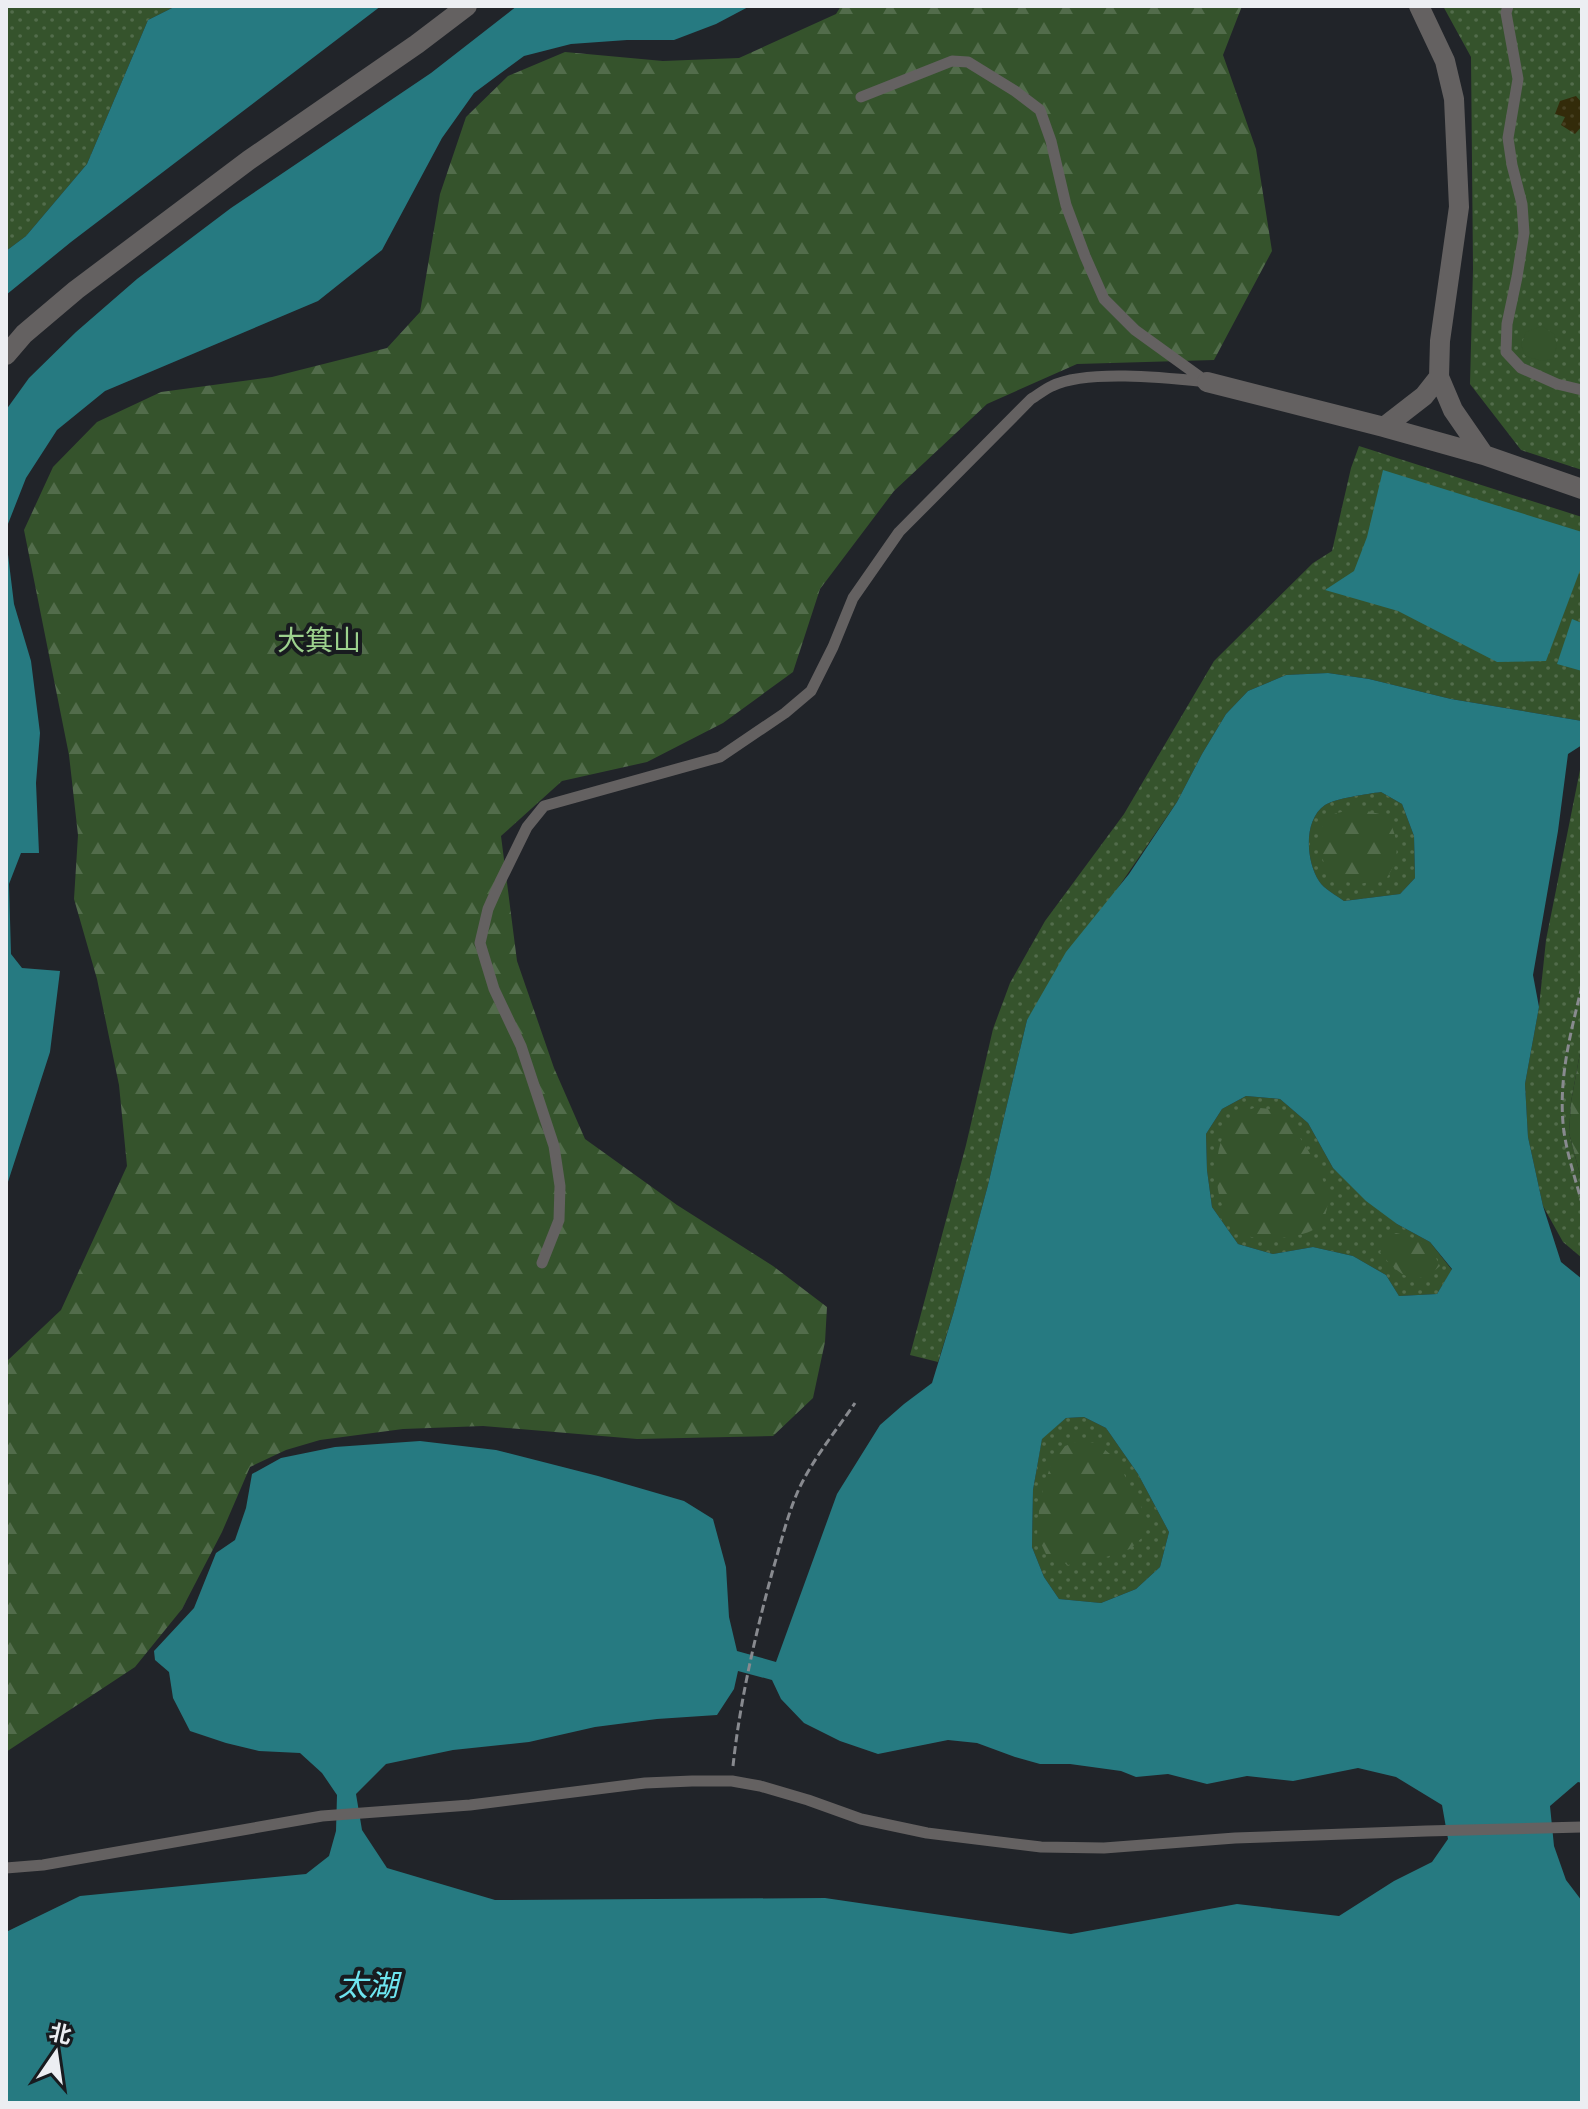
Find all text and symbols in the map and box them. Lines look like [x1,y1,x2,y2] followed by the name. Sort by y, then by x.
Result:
[277,625,361,656] park label: 大箕山
[338,1969,402,2002] water label: 太湖
[16,2013,96,2093] north arrow
[47,2019,74,2049] text: 北

